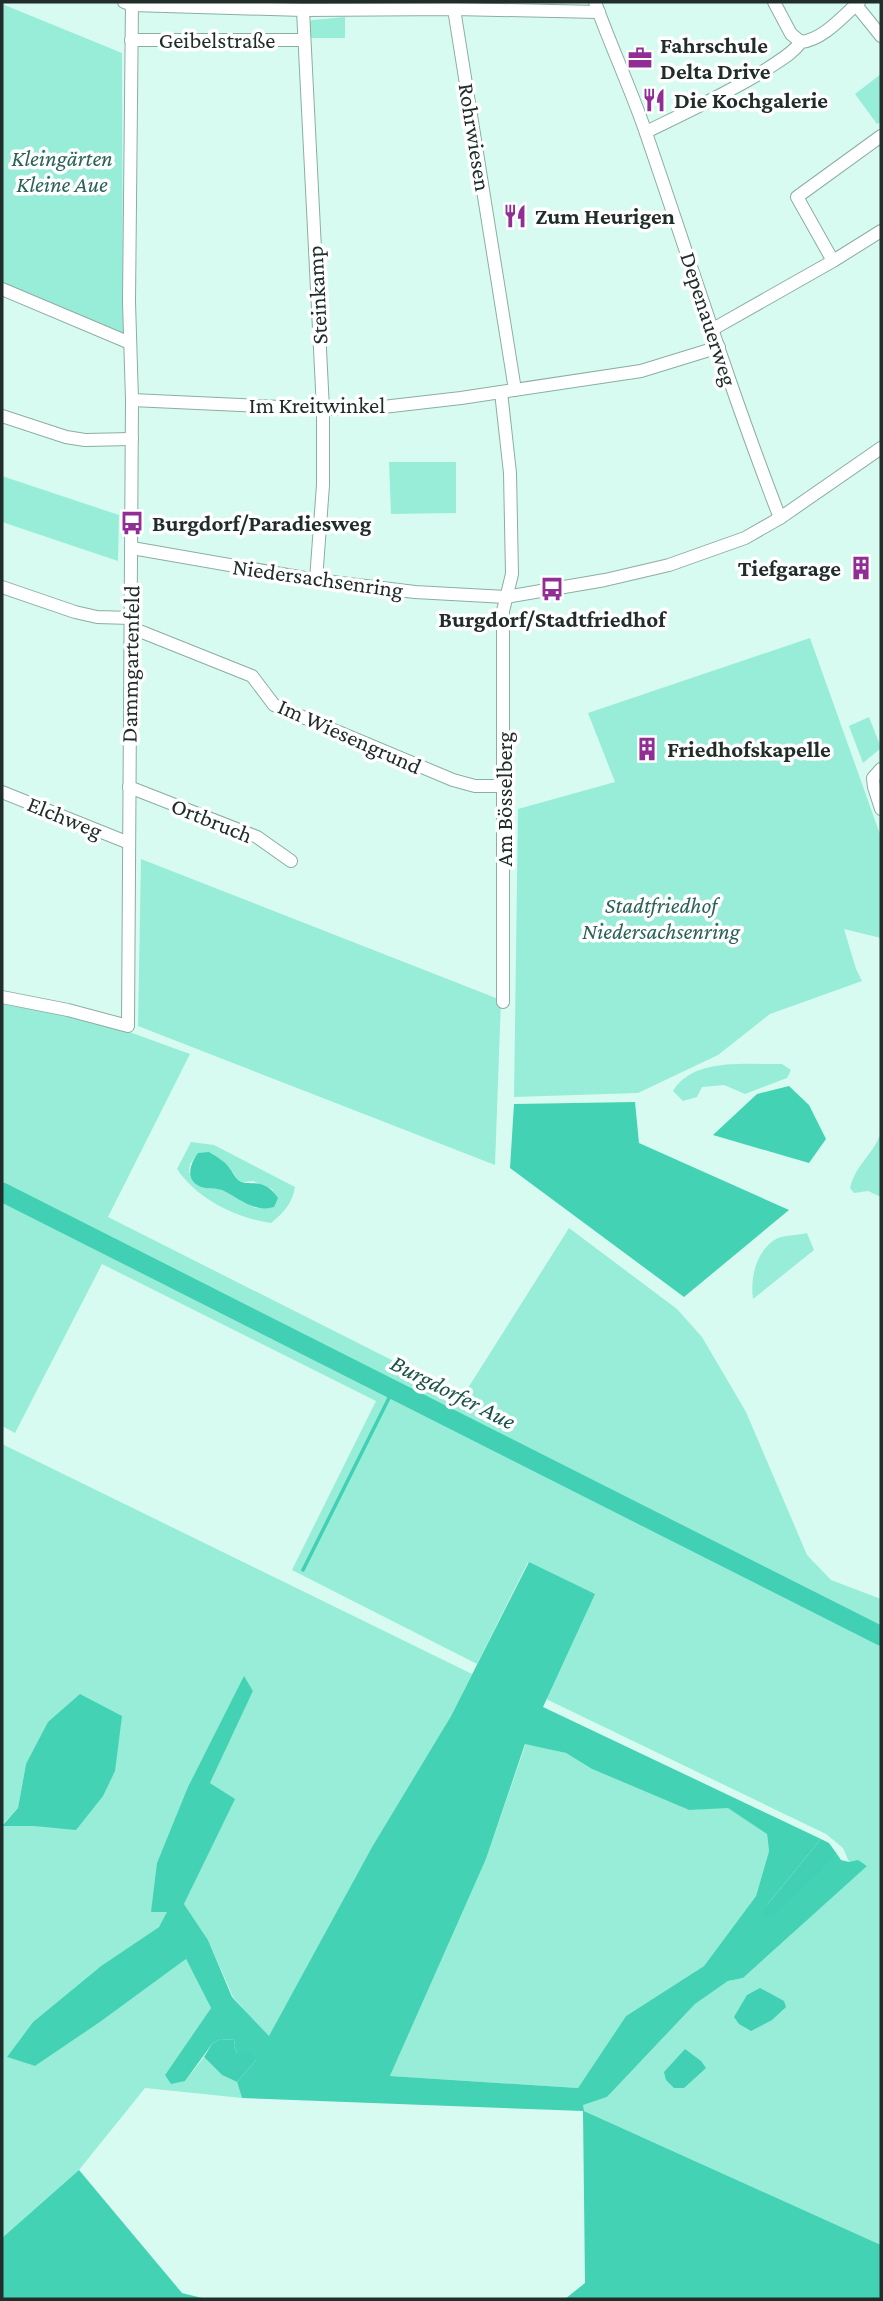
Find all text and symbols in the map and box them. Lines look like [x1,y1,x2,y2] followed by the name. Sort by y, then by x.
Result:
[159,27,275,53] street label: Geibelstraße
[660,32,771,84] place label: Fahrschule Delta Drive
[626,44,654,72] office icon: Fahrschule Delta Drive
[454,81,496,193] street label: Rohrwiesen
[640,86,668,114] restaurant icon: Die Kochgalerie
[674,87,828,113] place label: Die Kochgalerie
[11,145,113,197] park label: Kleingärten Kleine Aue
[501,202,529,230] restaurant icon: Zum Heurigen
[535,203,675,229] place label: Zum Heurigen
[301,245,333,345] street label: Steinkamp
[675,249,743,389] street label: Depenauerweg
[249,392,385,418] street label: Im Kreitwinkel
[118,509,146,537] bus stop icon: Burgdorf/Paradiesweg
[152,510,372,536] place label: Burgdorf/Paradiesweg
[231,553,405,603] street label: Niedersachsenring
[847,554,875,582] building icon: Tiefgarage
[738,555,841,581] place label: Tiefgarage
[538,575,566,603] bus stop icon: Burgdorf/Stadtfriedhof
[116,585,144,743] street label: Dammgartenfeld
[438,606,667,632] place label: Burgdorf/Stadtfriedhof
[274,693,426,779] street label: Im Wiesengrund
[491,732,517,866] street label: Am Bösselberg
[633,735,661,763] building icon: Friedhofskapelle
[667,736,831,762] place label: Friedhofskapelle
[24,790,106,844] street label: Elchweg
[168,792,256,848] street label: Ortbruch
[582,892,741,944] park label: Stadtfriedhof Niedersachsenring
[386,1349,520,1435] water label: Burgdorfer Aue

